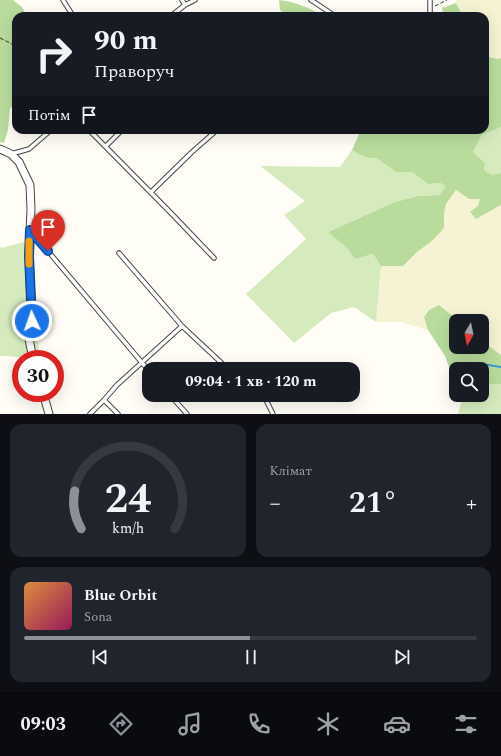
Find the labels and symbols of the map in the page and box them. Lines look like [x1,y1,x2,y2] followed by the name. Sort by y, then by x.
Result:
[31,210,65,251] pin
[11,300,53,342] position arrow
[449,314,489,354] north arrow
[12,350,64,402] speed limit sign: 30

